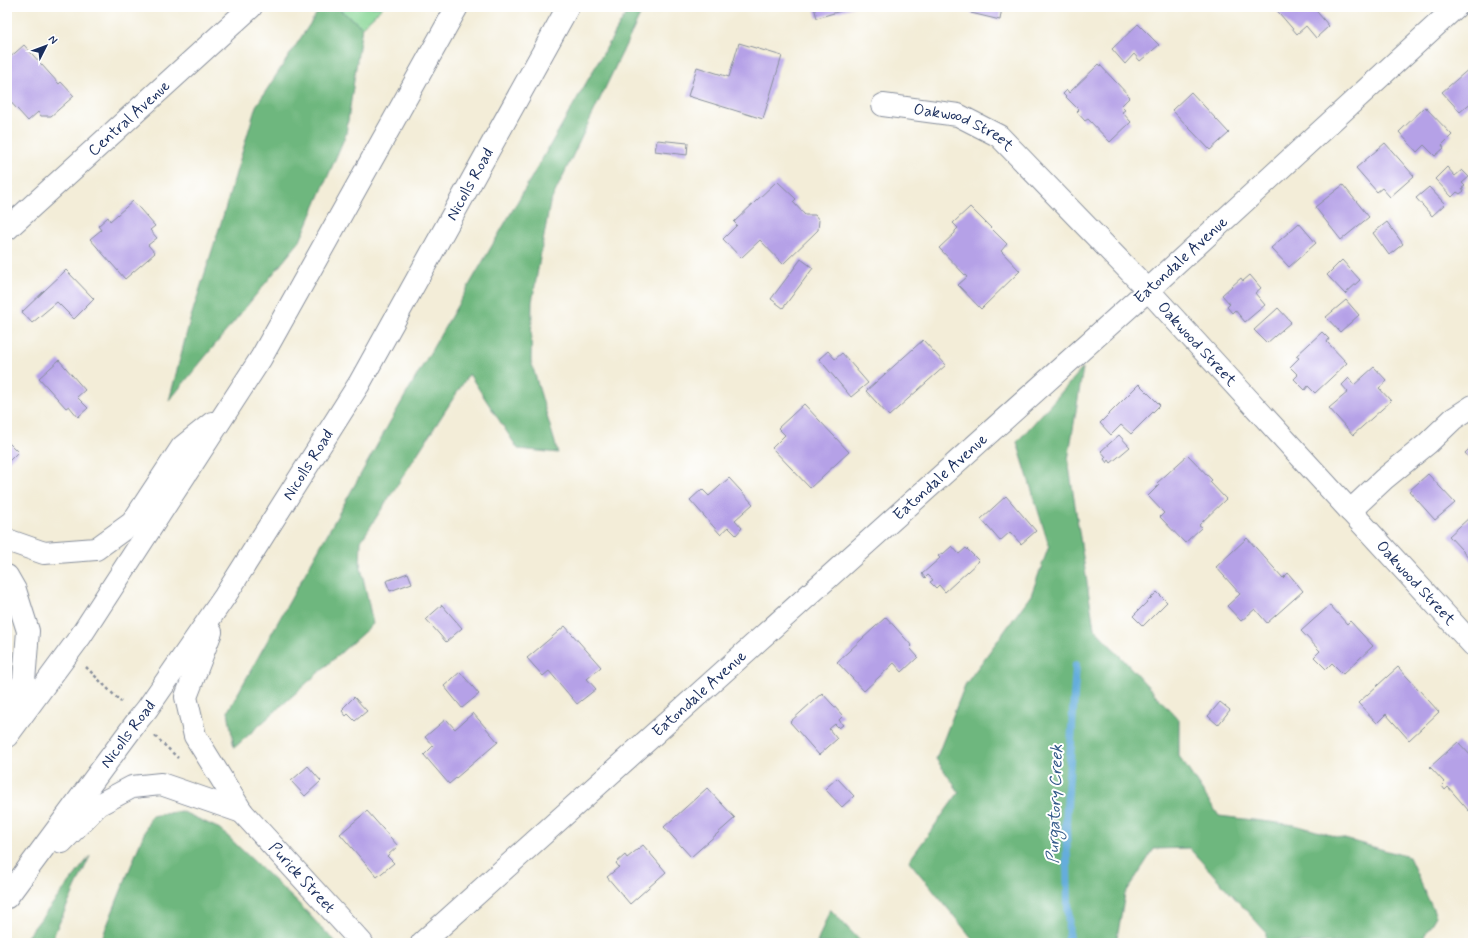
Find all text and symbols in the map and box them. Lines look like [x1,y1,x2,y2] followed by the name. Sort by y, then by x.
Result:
[26,26,66,66] north arrow
[45,33,60,47] text: N
[83,75,175,161] street label: Central Avenue
[912,99,1019,156] street label: Oakwood Street
[441,144,498,224] street label: Nicolls Road
[1129,211,1233,308] street label: Eatondale Avenue
[1153,297,1242,391] street label: Oakwood Street
[278,425,338,504] street label: Nicolls Road
[888,429,992,525] street label: Eatondale Avenue
[1372,536,1461,630] street label: Oakwood Street
[648,645,751,742] street label: Eatondale Avenue
[96,696,160,772] street label: Nicolls Road
[1042,744,1070,864] water label: Purgatory Creek
[264,838,340,918] street label: Purick Street

